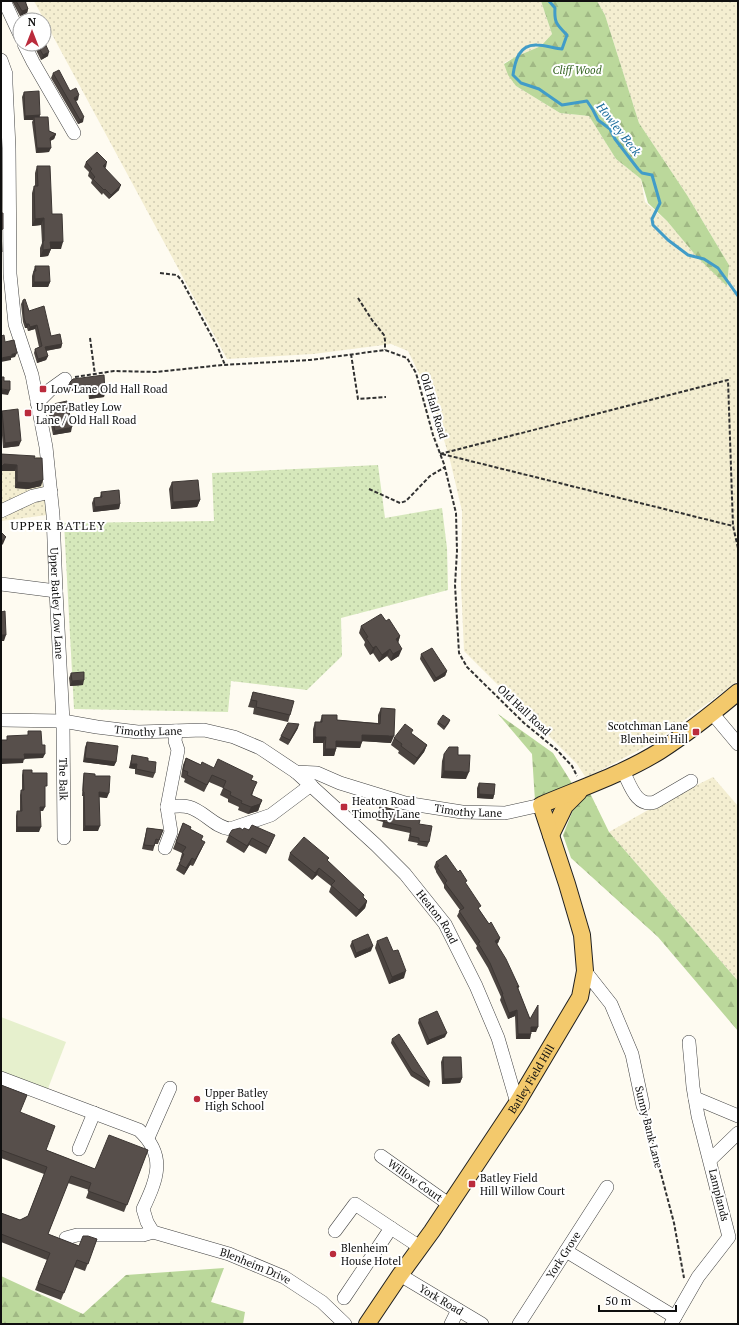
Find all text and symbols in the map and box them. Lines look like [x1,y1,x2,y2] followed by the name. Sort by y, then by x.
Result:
[12,12,52,52] north arrow
[28,15,37,29] text: N
[552,63,602,77] park label: Cliff Wood
[593,98,645,159] water label: Howley Beck
[417,372,451,440] street label: Old Hall Road
[51,382,168,396] place label: Low Lane Old Hall Road
[38,384,48,394] marker: Low Lane Old Hall Road
[36,400,136,427] place label: Upper Batley Low Lane / Old Hall Road
[23,408,33,418] marker: Upper Batley Low Lane / Old Hall Road
[10,518,106,533] district label: UPPER BATLEY
[47,547,67,660] street label: Upper Batley Low Lane
[494,682,554,738] street label: Old Hall Road
[608,719,688,746] place label: Scotchman Lane Blenheim Hill
[113,722,183,739] street label: Timothy Lane
[691,727,701,737] marker: Scotchman Lane Blenheim Hill
[56,758,71,801] street label: The Balk
[352,794,420,821] place label: Heaton Road Timothy Lane
[433,801,503,820] street label: Timothy Lane
[339,802,349,812] marker: Heaton Road Timothy Lane
[413,887,461,946] street label: Heaton Road
[505,1042,557,1116] street label: Batley Field Hill
[632,1084,666,1170] street label: Sunny Bank Lane
[205,1086,268,1113] place label: Upper Batley High School
[192,1094,202,1104] marker: Upper Batley High School
[385,1156,446,1205] street label: Willow Court
[706,1167,732,1223] street label: Lamplands
[480,1171,565,1198] place label: Batley Field Hill Willow Court
[467,1179,477,1189] marker: Batley Field Hill Willow Court
[543,1228,584,1281] street label: York Grove
[341,1241,401,1268] place label: Blenheim House Hotel
[218,1245,294,1287] street label: Blenheim Drive
[328,1249,338,1259] marker: Blenheim House Hotel
[416,1281,466,1318] street label: York Road
[599,1287,676,1313] scale bar
[605,1293,632,1308] text: 50 m

